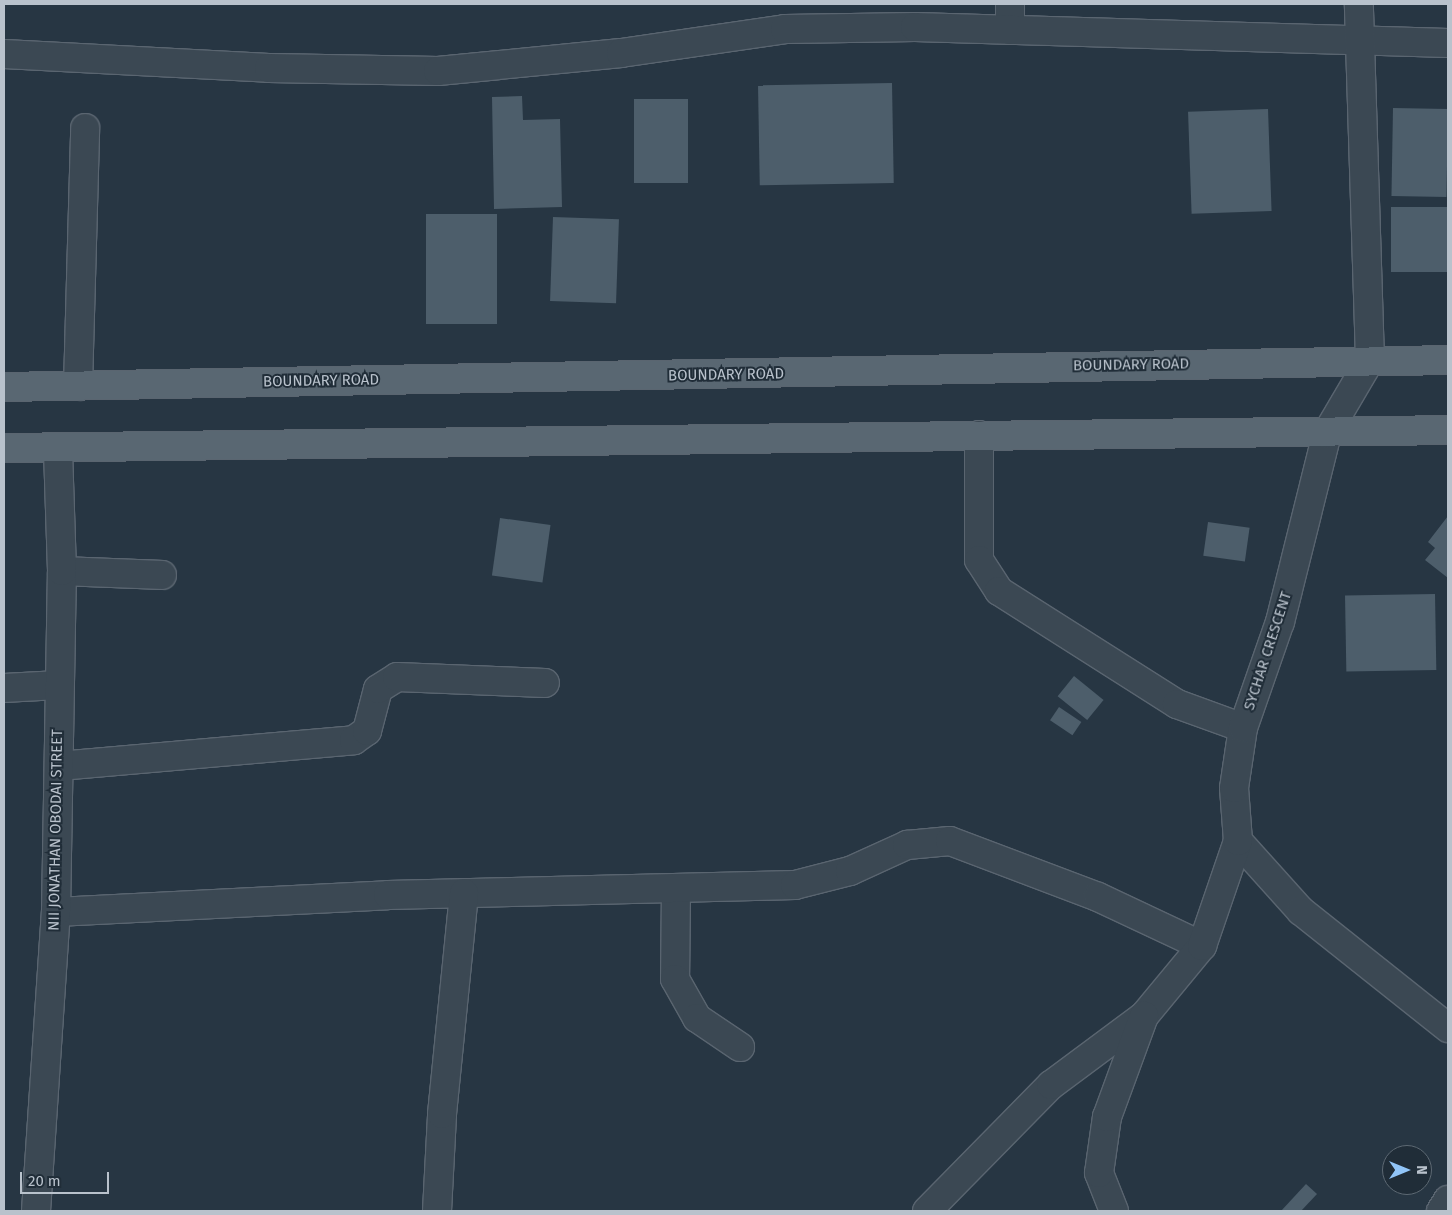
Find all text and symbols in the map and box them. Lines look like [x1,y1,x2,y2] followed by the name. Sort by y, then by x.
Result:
[1073,355,1189,375] street label: BOUNDARY ROAD
[668,365,784,385] street label: BOUNDARY ROAD
[263,371,379,391] street label: BOUNDARY ROAD
[1240,589,1296,713] street label: SYCHAR CRESCENT
[45,729,67,931] street label: NII JONATHAN OBODAI STREET
[1382,1145,1432,1195] north arrow
[22,1162,111,1194] scale bar
[1413,1165,1430,1175] text: N
[28,1172,61,1190] text: 20 m

